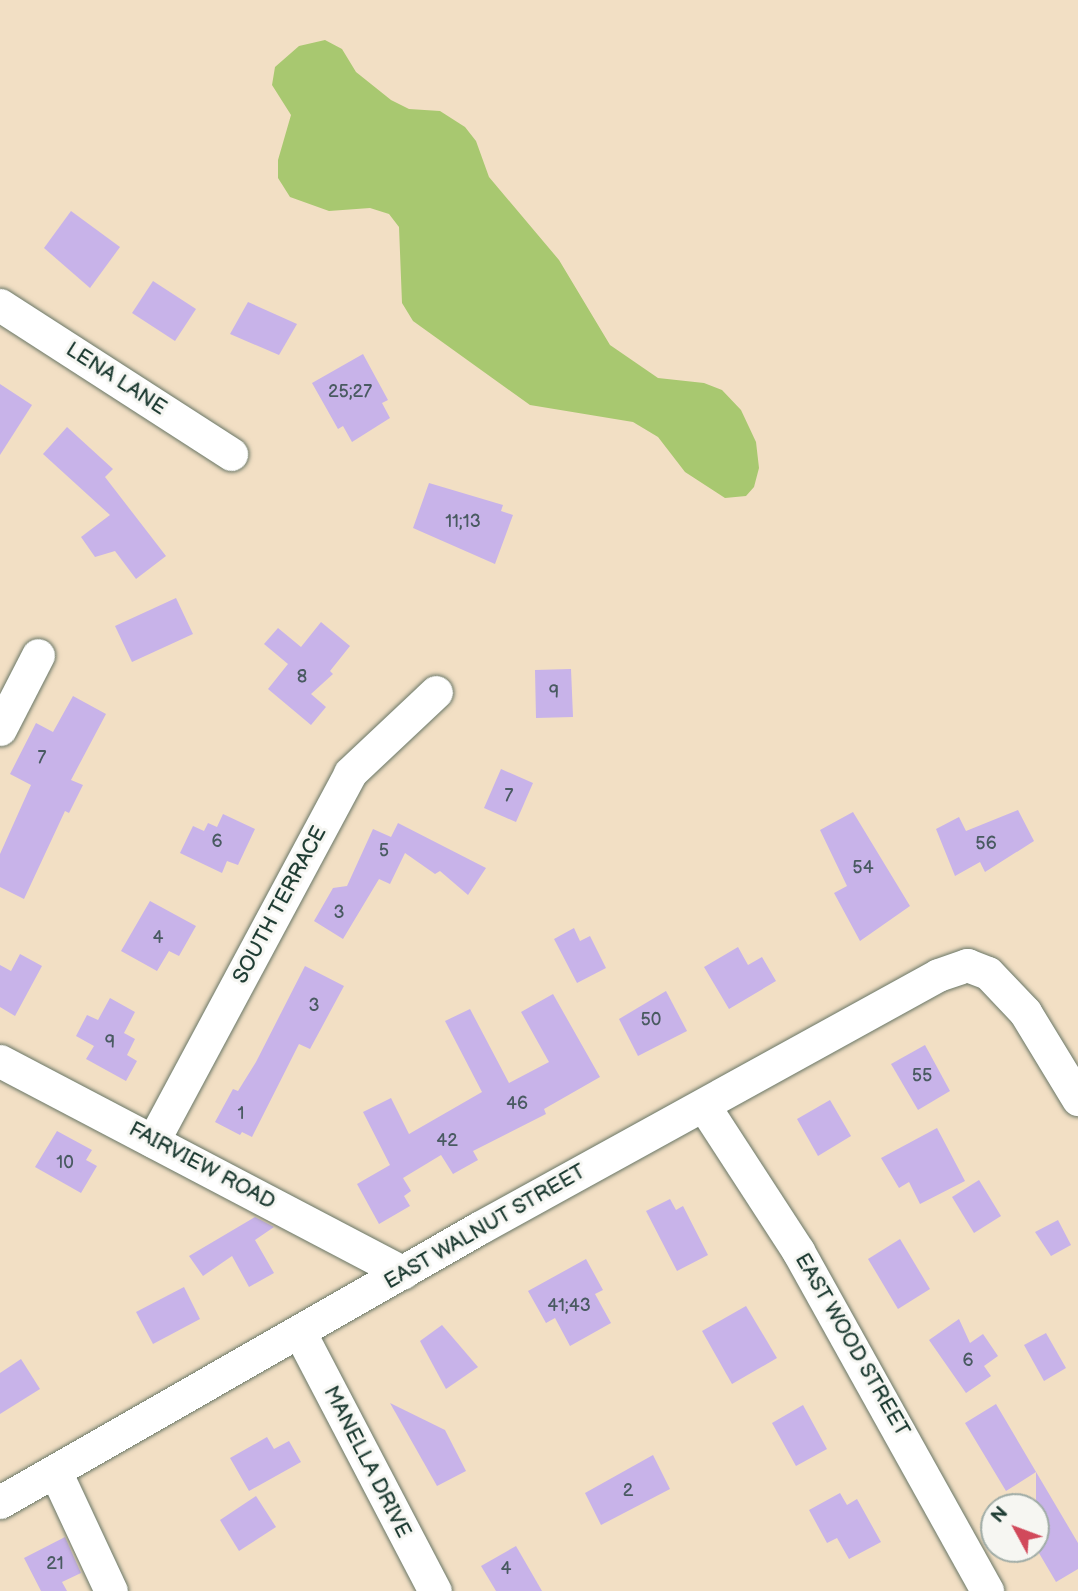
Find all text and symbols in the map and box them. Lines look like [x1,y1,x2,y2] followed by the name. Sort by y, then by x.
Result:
[61,337,171,421] street label: LENA LANE
[328,381,372,403] house number: 25;27
[445,511,481,533] house number: 11;13
[297,666,307,688] house number: 8
[549,682,559,704] house number: 9
[38,747,46,769] house number: 7
[505,785,513,807] house number: 7
[228,822,332,988] street label: SOUTH TERRACE
[212,831,222,853] house number: 6
[975,833,997,855] house number: 56
[379,840,389,862] house number: 5
[852,857,874,879] house number: 54
[333,902,345,924] house number: 3
[153,927,163,949] house number: 4
[308,995,320,1017] house number: 3
[641,1009,661,1031] house number: 50
[105,1032,115,1054] house number: 9
[912,1065,932,1087] house number: 55
[506,1093,528,1115] house number: 46
[238,1103,244,1125] house number: 1
[125,1117,279,1215] street label: FAIRVIEW ROAD
[436,1130,458,1152] house number: 42
[56,1152,74,1174] house number: 10
[379,1159,591,1295] street label: EAST WALNUT STREET
[789,1248,915,1442] street label: EAST WOOD STREET
[547,1295,591,1317] house number: 41;43
[963,1350,973,1372] house number: 6
[318,1382,416,1542] street label: MANELLA DRIVE
[623,1480,633,1502] house number: 2
[980,1493,1050,1563] north arrow
[987,1502,1014,1528] text: N
[46,1553,64,1575] house number: 21
[501,1558,511,1580] house number: 4

